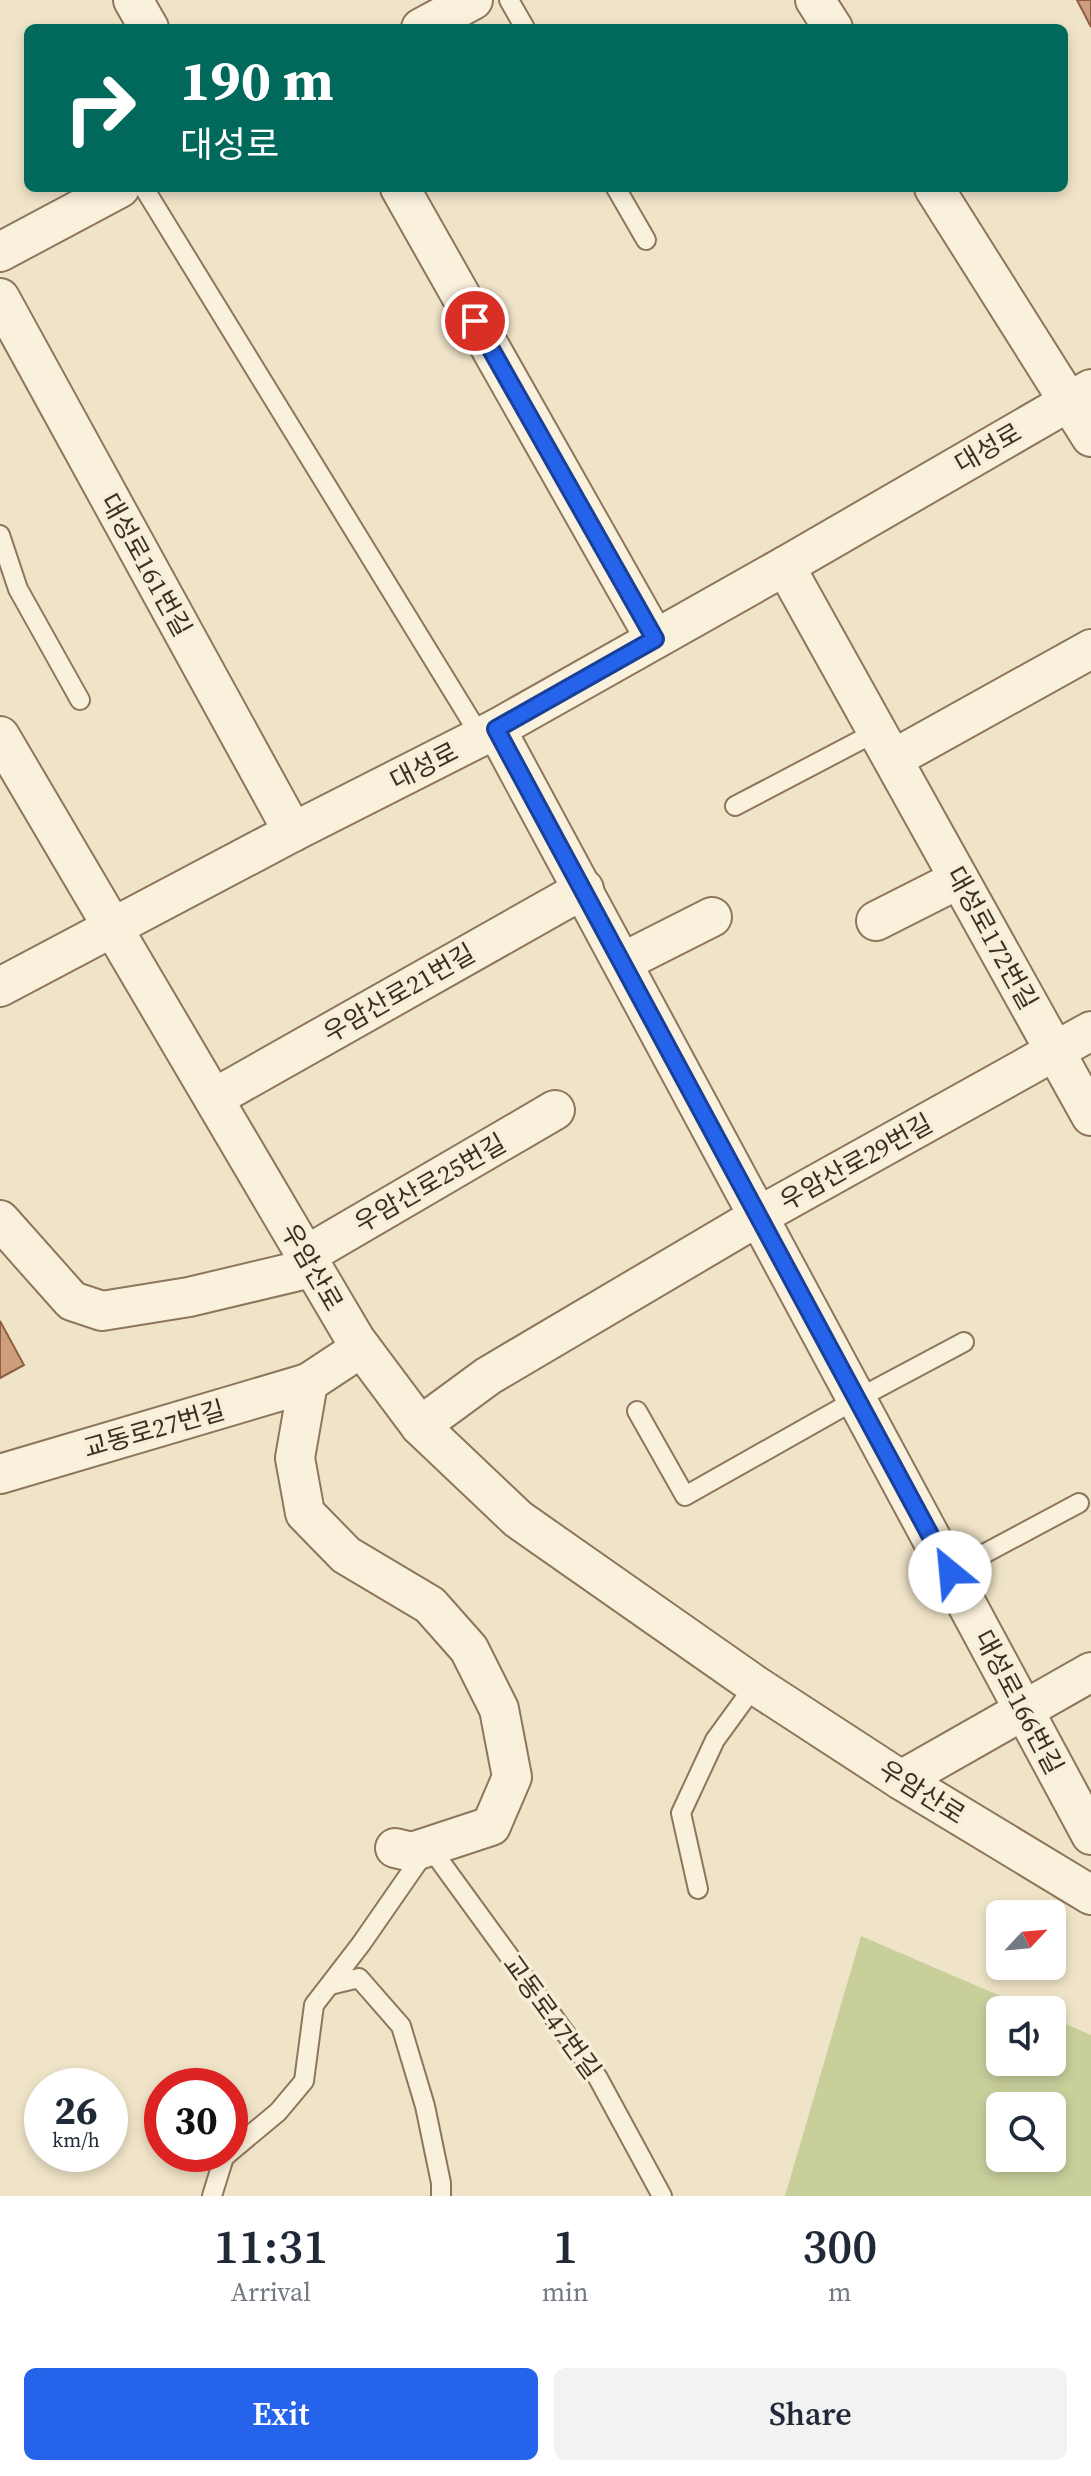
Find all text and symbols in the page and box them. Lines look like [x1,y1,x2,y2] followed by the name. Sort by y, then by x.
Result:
[180,42,334,119] text: 190 m
[48,56,152,160] icon: right
[180,120,279,169] text: 대성로
[441,287,509,355] pin
[453,299,497,343] icon: arrive
[948,414,1028,482] street label: 대성로
[92,487,200,643] street label: 대성로161번길
[384,734,464,798] street label: 대성로
[938,860,1046,1016] street label: 대성로172번길
[317,935,481,1051] street label: 우암산로21번길
[773,1105,939,1219] street label: 우암산로29번길
[348,1125,512,1241] street label: 우암산로25번길
[272,1217,352,1317] street label: 우암산로
[79,1392,229,1466] street label: 교동로27번길
[908,1530,992,1614] position arrow
[966,1624,1072,1780] street label: 대성로166번길
[872,1751,972,1833] street label: 우암산로
[986,1900,1066,1980] north arrow
[986,1900,1066,2172] map controls
[495,1948,609,2086] street label: 교동로47번길
[986,1996,1066,2076] button: sound
[144,2068,248,2172] speed limit sign: 30
[54,2083,98,2137] text: 26
[986,2092,1066,2172] button: search
[52,2126,100,2154] text: km/h
[214,2213,328,2279] text: 11:31
[553,2213,578,2279] text: 1
[802,2213,877,2279] text: 300
[231,2274,311,2310] text: Arrival
[542,2274,589,2310] text: min
[828,2274,852,2310] text: m
[24,2368,538,2460] button: Exit
[554,2368,1067,2460] button: Share

